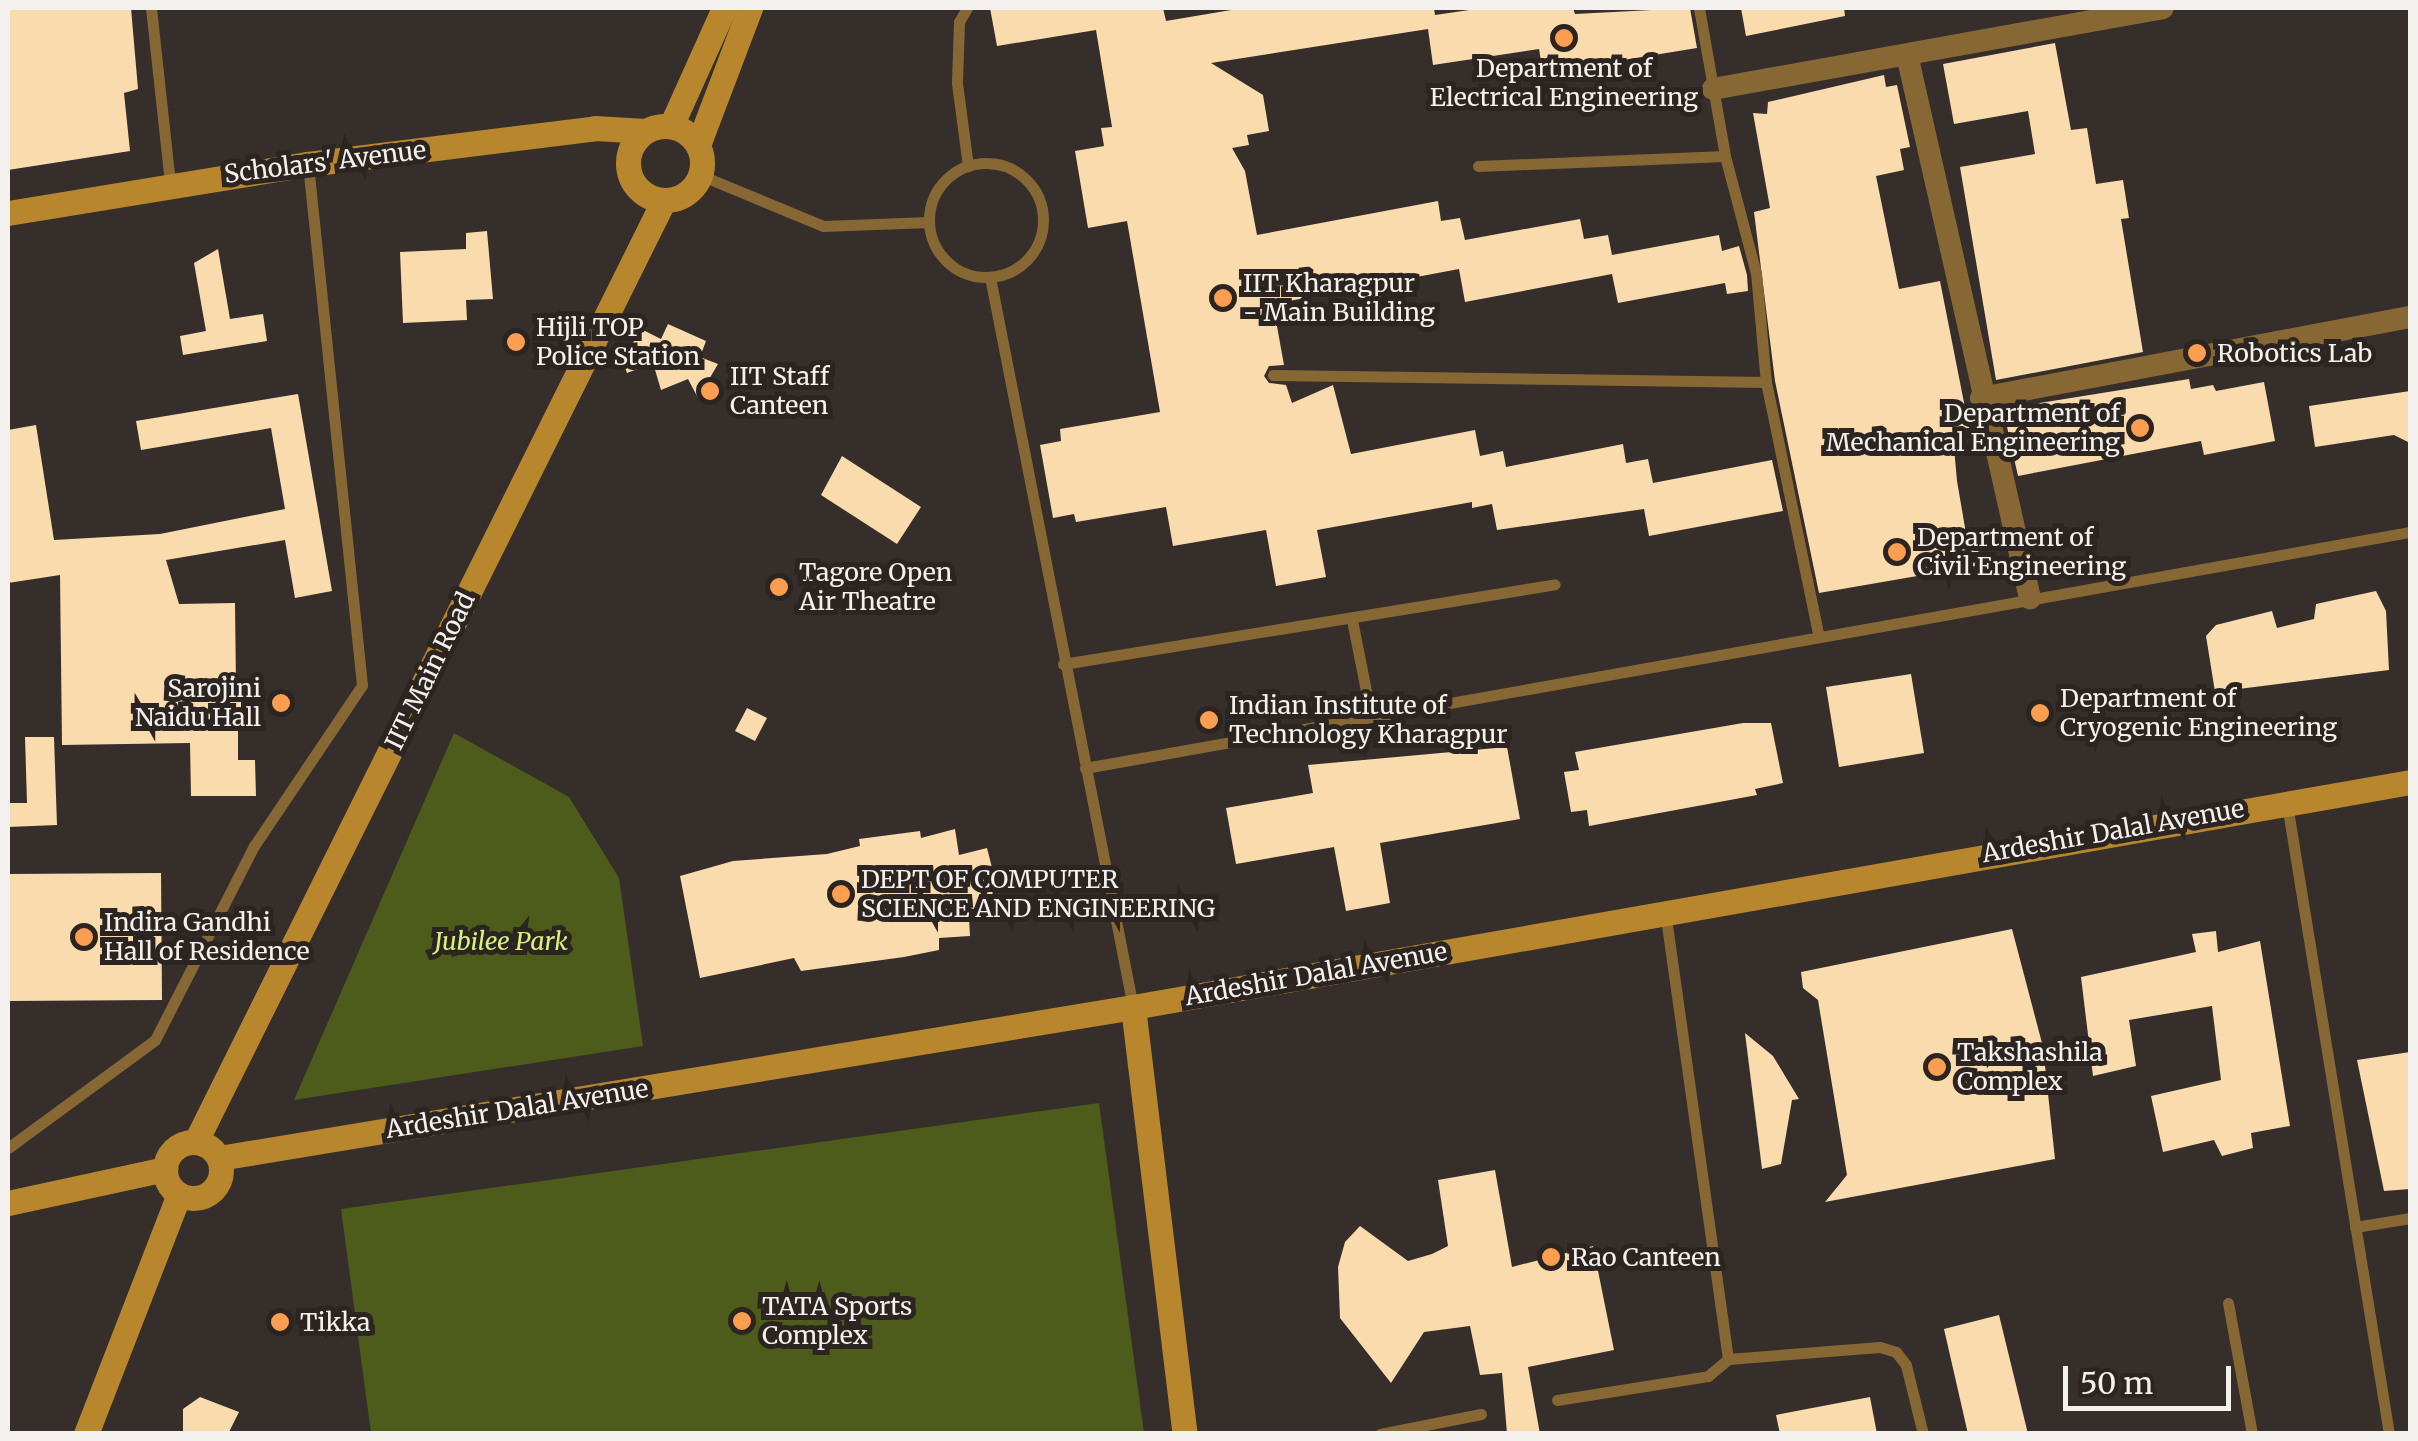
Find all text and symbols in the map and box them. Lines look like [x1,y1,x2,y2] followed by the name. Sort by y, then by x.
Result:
[1553,27,1575,49] marker: Department of Electrical Engineering
[1430,54,1698,113] place label: Department of Electrical Engineering
[222,135,428,189] street label: Scholars' Avenue
[1243,269,1435,328] place label: IIT Kharagpur - Main Building
[1212,287,1234,309] marker: IIT Kharagpur - Main Building
[536,313,700,372] place label: Hijli TOP Police Station
[505,331,527,353] marker: Hijli TOP Police Station
[2217,338,2372,368] place label: Robotics Lab
[2186,342,2208,364] marker: Robotics Lab
[730,362,829,421] place label: IIT Staff Canteen
[699,380,721,402] marker: IIT Staff Canteen
[1826,399,2120,458] place label: Department of Mechanical Engineering
[2129,417,2151,439] marker: Department of Mechanical Engineering
[1917,523,2126,582] place label: Department of Civil Engineering
[1886,541,1908,563] marker: Department of Civil Engineering
[799,558,952,617] place label: Tagore Open Air Theatre
[768,576,790,598] marker: Tagore Open Air Theatre
[379,587,481,755] street label: IIT Main Road
[135,674,261,733] place label: Sarojini Naidu Hall
[2060,684,2337,743] place label: Department of Cryogenic Engineering
[1229,691,1507,750] place label: Indian Institute of Technology Kharagpur
[270,692,292,714] marker: Sarojini Naidu Hall
[2029,702,2051,724] marker: Department of Cryogenic Engineering
[1198,709,1220,731] marker: Indian Institute of Technology Kharagpur
[1980,793,2246,869] street label: Ardeshir Dalal Avenue
[861,865,1215,924] place label: DEPT OF COMPUTER SCIENCE AND ENGINEERING
[830,883,852,905] marker: DEPT OF COMPUTER SCIENCE AND ENGINEERING
[104,908,309,967] place label: Indira Gandhi Hall of Residence
[73,926,95,948] marker: Indira Gandhi Hall of Residence
[434,926,568,956] park label: Jubilee Park
[1183,936,1449,1012] street label: Ardeshir Dalal Avenue
[1957,1038,2103,1097] place label: Takshashila Complex
[1926,1056,1948,1078] marker: Takshashila Complex
[384,1073,650,1145] street label: Ardeshir Dalal Avenue
[1571,1242,1721,1272] place label: Rao Canteen
[1540,1246,1562,1268] marker: Rao Canteen
[762,1292,912,1351] place label: TATA Sports Complex
[300,1307,370,1337] place label: Tikka
[731,1310,753,1332] marker: TATA Sports Complex
[269,1311,291,1333] marker: Tikka
[2068,1346,2236,1408] scale bar
[2080,1364,2153,1402] text: 50 m

